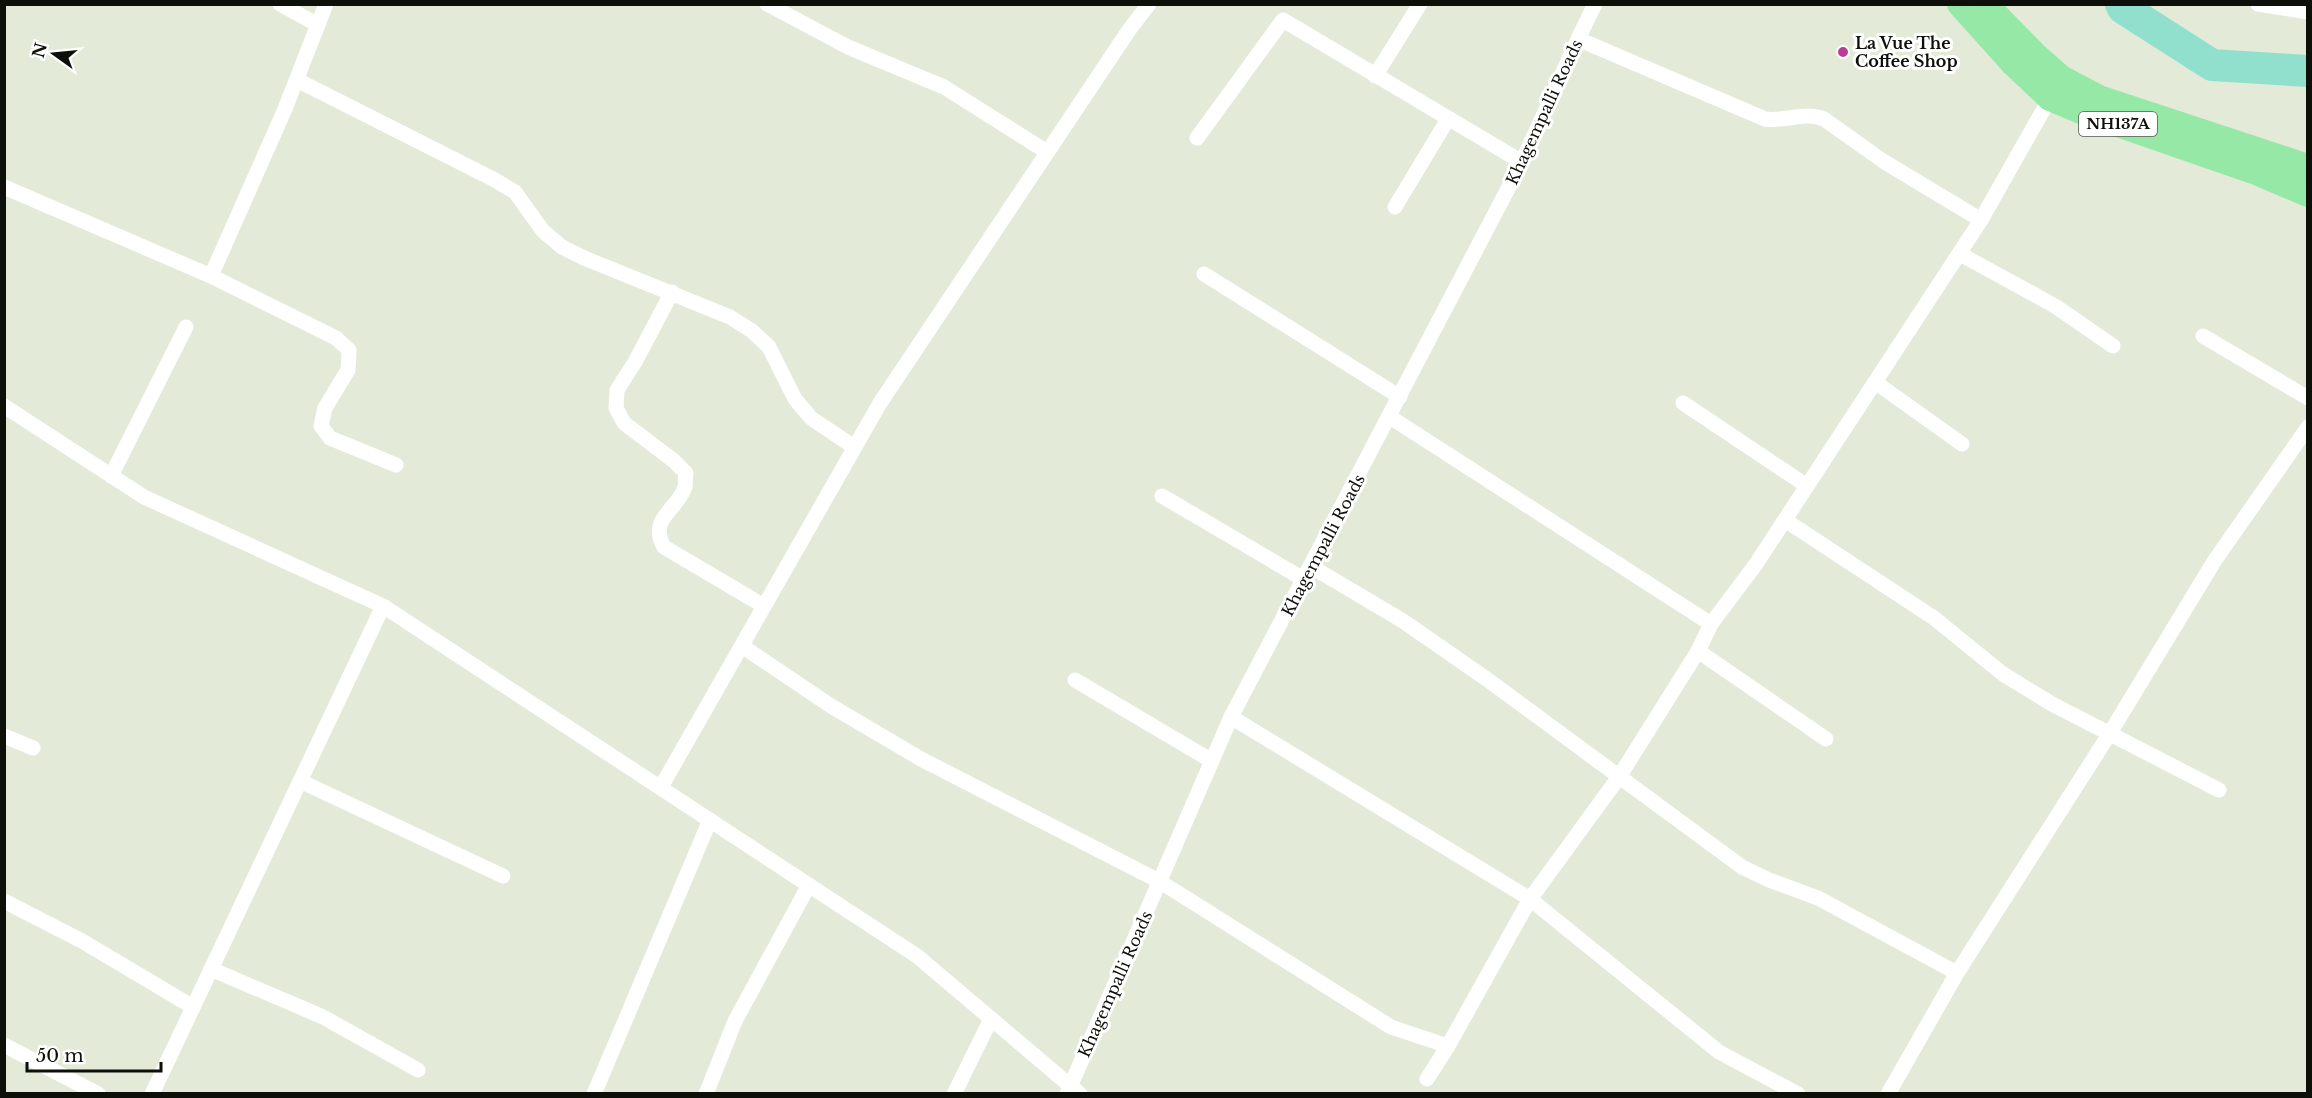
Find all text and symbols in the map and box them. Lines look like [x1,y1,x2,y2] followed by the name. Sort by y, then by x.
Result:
[24,24,84,84] north arrow
[1855,33,1958,71] place label: La Vue The Coffee Shop
[1502,36,1586,188] street label: Khagempalli Roads
[28,40,51,60] text: N
[1836,45,1850,59] marker: La Vue The Coffee Shop
[2079,112,2157,136] road number: NH137A
[1277,470,1369,620] street label: Khagempalli Roads
[1074,908,1156,1060] street label: Khagempalli Roads
[27,1035,160,1073] scale bar
[36,1045,84,1067] text: 50 m

